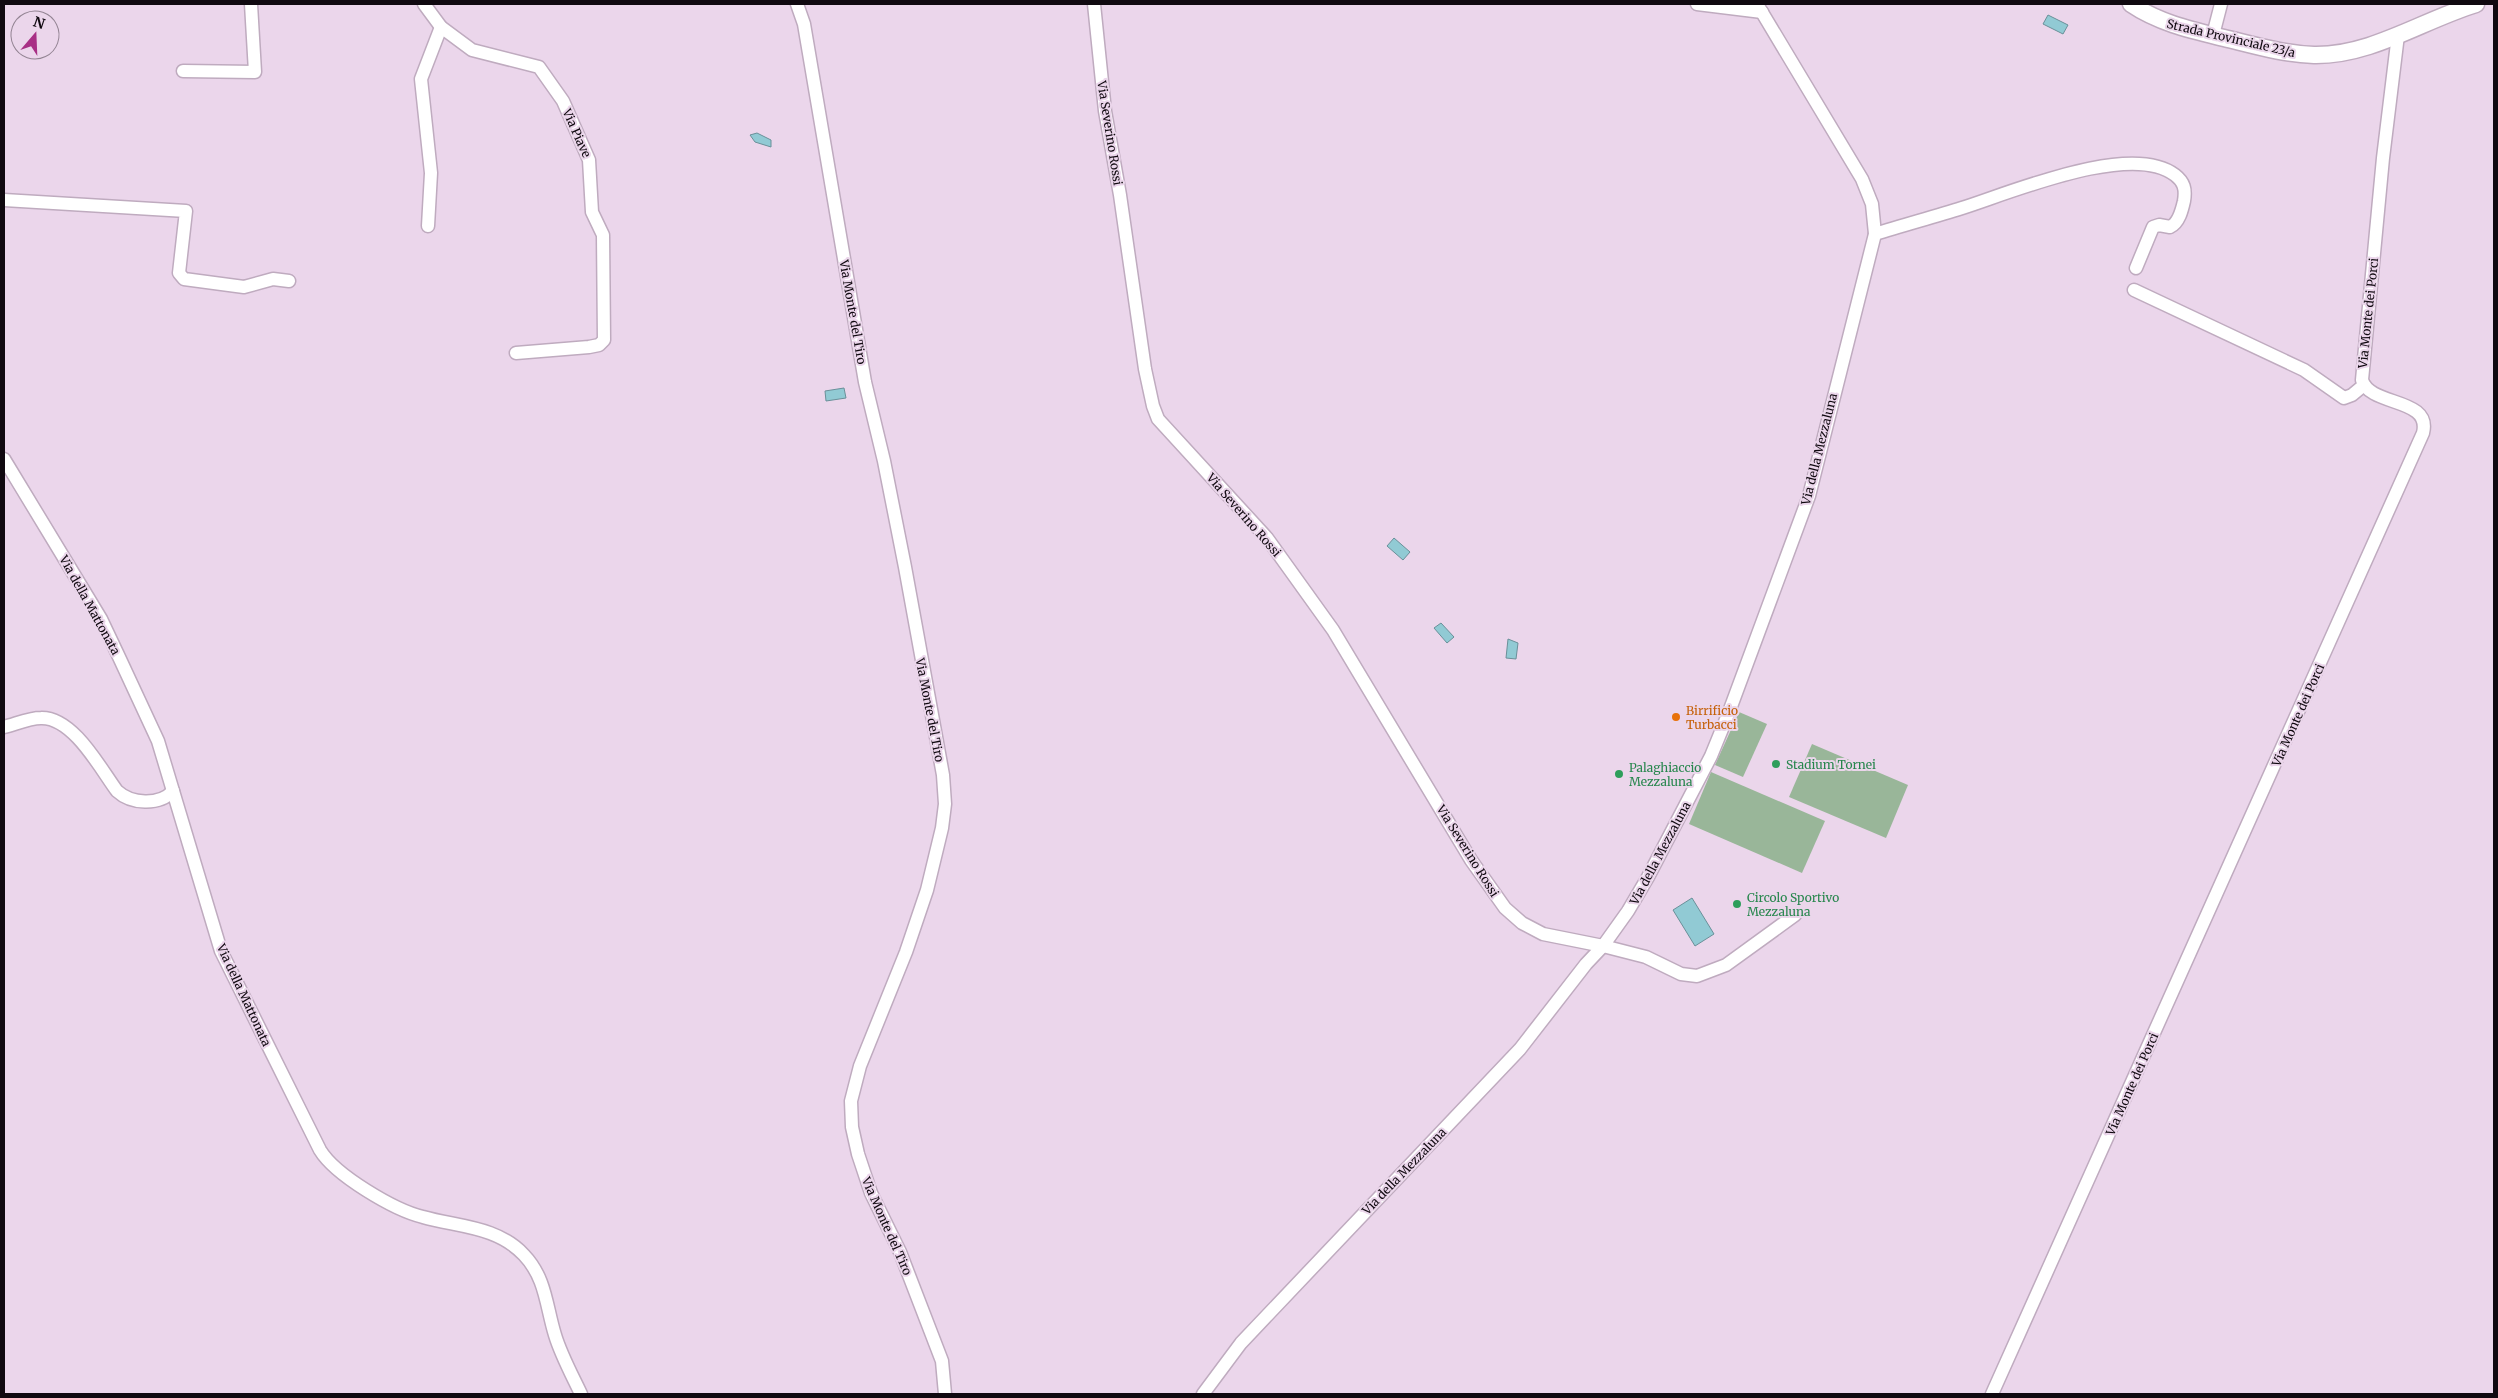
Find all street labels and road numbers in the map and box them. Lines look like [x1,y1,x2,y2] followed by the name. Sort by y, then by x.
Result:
[2165,16,2297,60] street label: Strada Provinciale 23/a
[1094,79,1126,186] street label: Via Severino Rossi
[559,105,594,160] street label: Via Piave
[2355,257,2381,370] street label: Via Monte dei Porci
[836,258,870,365] street label: Via Monte del Tiro
[1798,391,1840,507] street label: Via della Mezzaluna
[1203,469,1284,560] street label: Via Severino Rossi
[56,552,124,658] street label: Via della Mattonata
[912,656,947,763] street label: Via Monte del Tiro
[2268,661,2327,770] street label: Via Monte dei Porci
[1626,798,1694,908] street label: Via della Mezzaluna
[1433,801,1502,900] street label: Via Severino Rossi
[213,941,275,1049] street label: Via della Mattonata
[2102,1030,2161,1139] street label: Via Monte dei Porci
[1358,1124,1450,1218] street label: Via della Mezzaluna
[858,1174,915,1277] street label: Via Monte del Tiro

